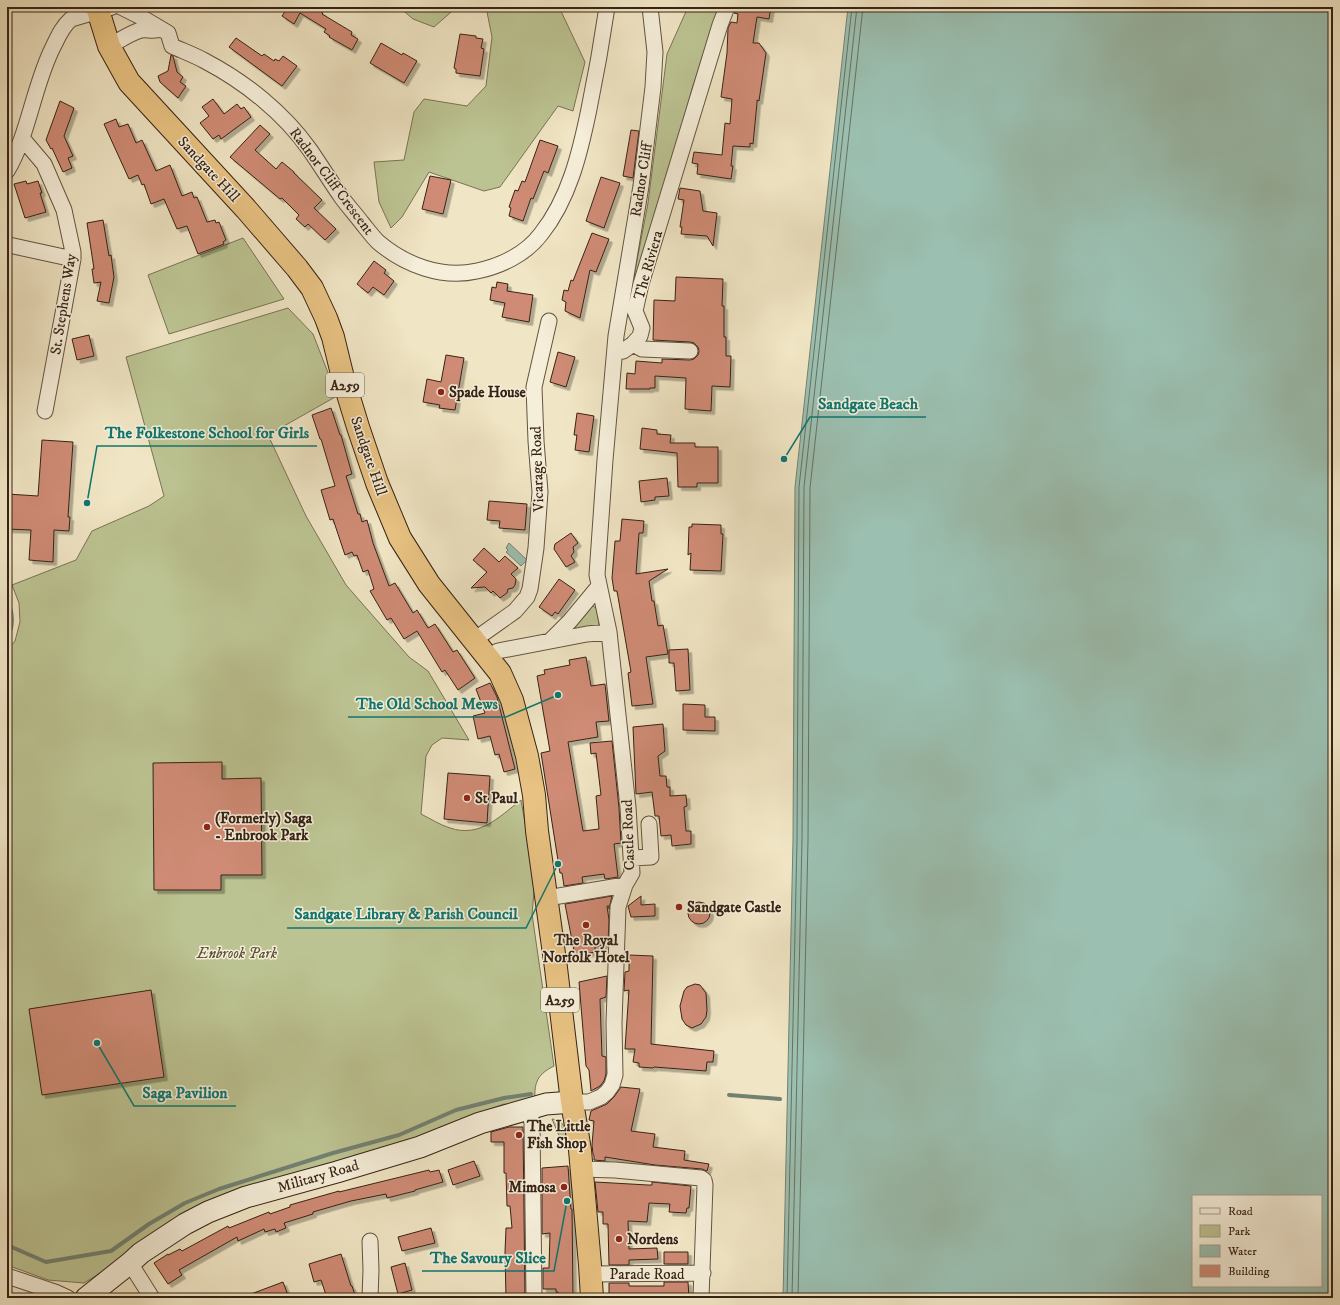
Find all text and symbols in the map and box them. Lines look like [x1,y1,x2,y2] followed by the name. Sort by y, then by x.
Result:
[285,124,378,239] street label: Radnor Cliff Crescent
[173,133,244,206] street label: Sandgate Hill
[626,139,657,218] street label: Radnor Cliff
[630,228,668,302] street label: The Riviera
[46,251,81,356] street label: St. Stephens Way
[326,373,364,397] road number: A259
[449,383,527,402] place label: Spade House
[436,387,446,397] marker: Spade House
[810,389,926,417] callout: Sandgate Beach
[818,394,919,414] text: Sandgate Beach
[346,414,391,499] street label: Sandgate Hill
[97,418,317,446] callout: The Folkestone School for Girls
[104,423,310,443] text: The Folkestone School for Girls
[526,425,549,513] street label: Vicarage Road
[348,689,506,717] callout: The Old School Mews
[355,694,499,714] text: The Old School Mews
[475,789,518,808] place label: St Paul
[462,793,472,803] marker: St Paul
[618,799,639,871] street label: Castle Road
[215,809,313,845] place label: (Formerly) Saga - Enbrook Park
[202,822,212,832] marker: (Formerly) Saga - Enbrook Park
[687,898,782,917] place label: Sandgate Castle
[287,900,526,928] callout: Sandgate Library & Parish Council
[674,902,684,912] marker: Sandgate Castle
[294,904,519,924] text: Sandgate Library & Parish Council
[581,920,591,930] marker: The Royal Norfolk Hotel
[542,931,630,967] place label: The Royal Norfolk Hotel
[196,944,278,963] park label: Enbrook Park
[541,988,579,1012] road number: A259
[134,1078,236,1106] callout: Saga Pavilion
[142,1083,228,1103] text: Saga Pavilion
[526,1117,591,1153] place label: The Little Fish Shop
[514,1130,524,1140] marker: The Little Fish Shop
[275,1156,362,1197] street label: Military Road
[509,1178,557,1197] place label: Mimosa
[559,1182,569,1192] marker: Mimosa
[1192,1195,1322,1287] legend
[1228,1204,1253,1219] text: Road
[1228,1224,1250,1239] text: Park
[627,1230,678,1249] place label: Nordens
[614,1234,624,1244] marker: Nordens
[422,1243,554,1271] callout: The Savoury Slice
[1227,1244,1257,1259] text: Water
[429,1248,546,1268] text: The Savoury Slice
[1228,1264,1269,1279] text: Building
[609,1265,685,1284] street label: Parade Road

